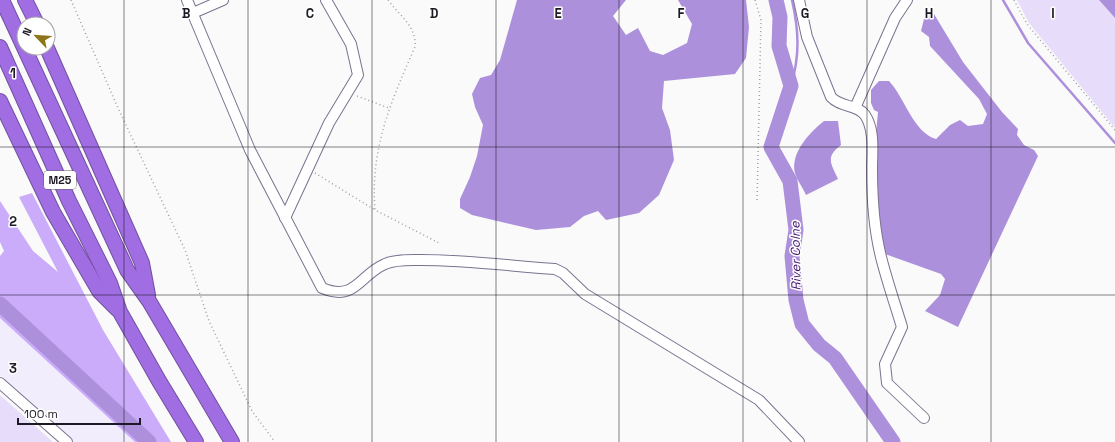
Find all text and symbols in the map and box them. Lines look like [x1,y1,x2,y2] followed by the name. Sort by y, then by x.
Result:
[182,5,191,22] text: B
[306,5,314,22] text: C
[430,5,439,22] text: D
[554,5,562,22] text: E
[678,5,685,22] text: F
[801,5,809,22] text: G
[925,5,933,22] text: H
[1051,5,1055,22] text: I
[16,16,56,56] north arrow
[19,25,35,38] text: N
[10,65,16,82] text: 1
[44,171,76,189] road number: M25
[9,213,17,230] text: 2
[786,220,805,291] water label: River Colne
[9,360,17,377] text: 3
[18,400,140,426] scale bar
[24,406,58,422] text: 100 m

